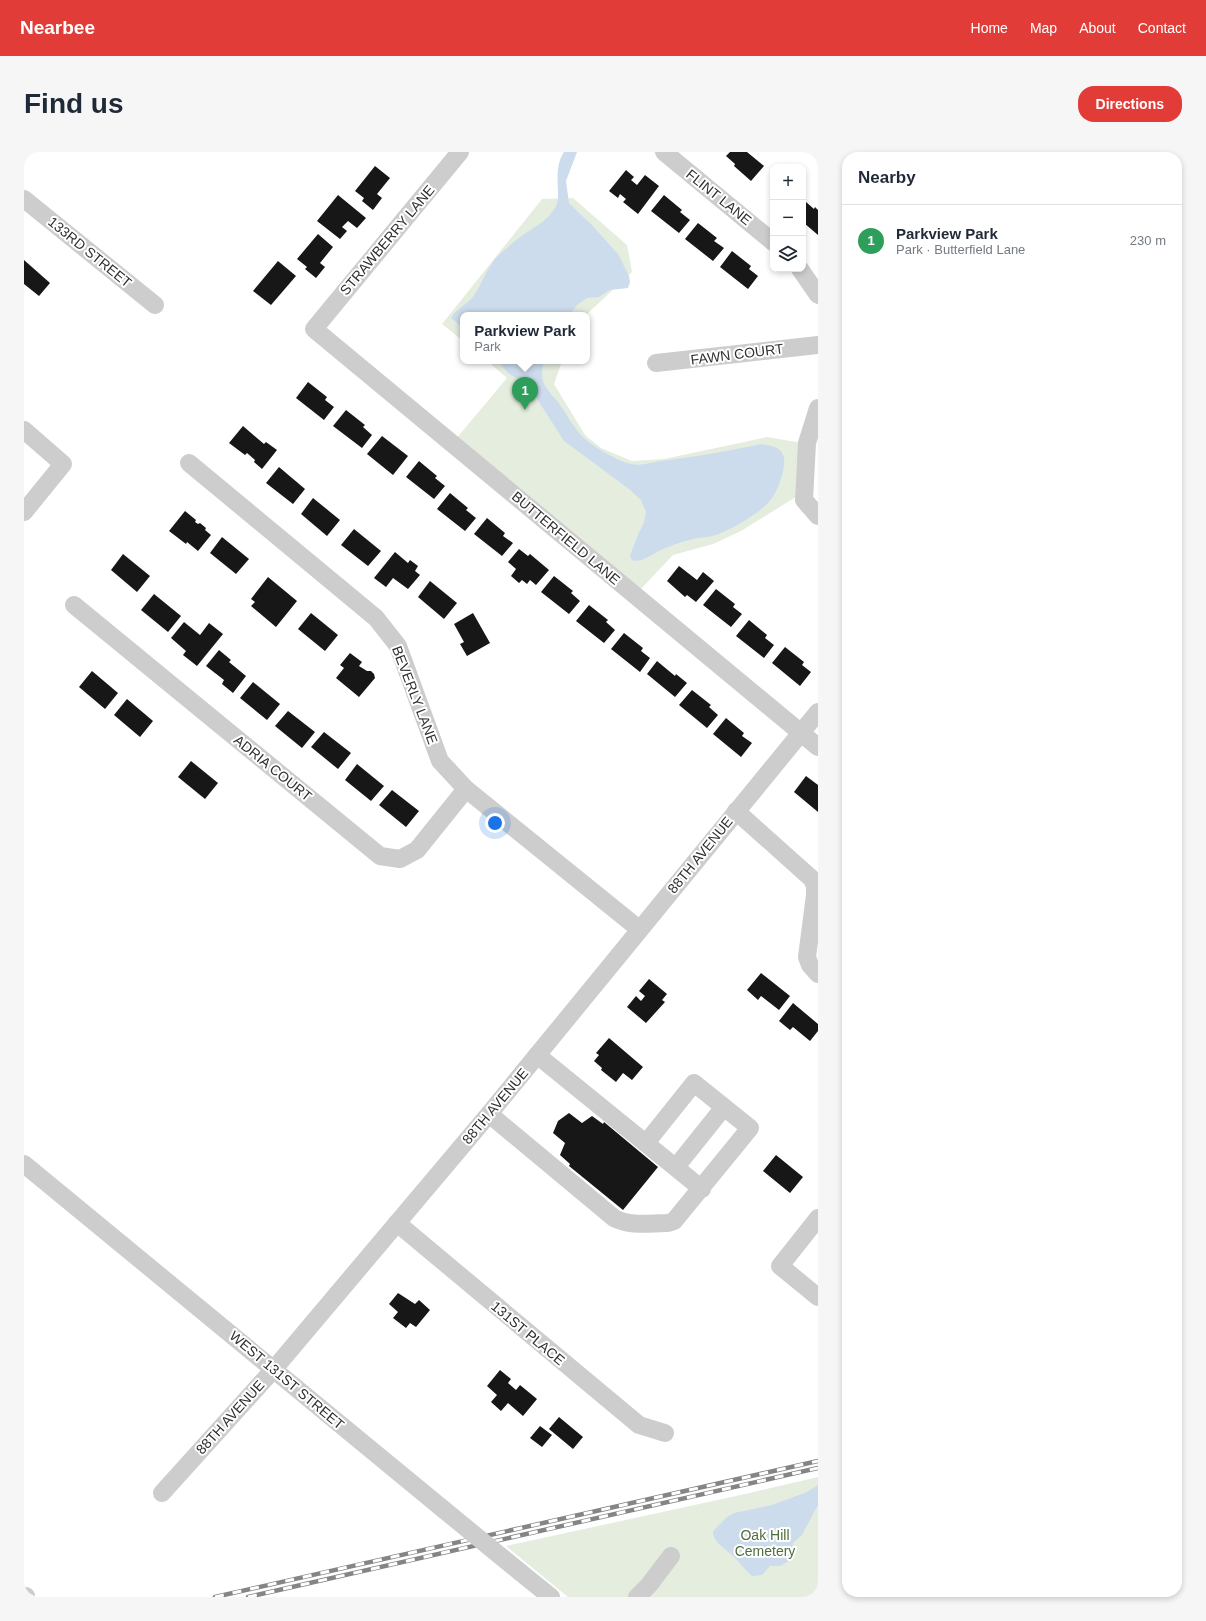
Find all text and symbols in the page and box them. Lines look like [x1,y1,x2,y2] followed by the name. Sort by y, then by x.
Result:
[20,17,95,38] text: Nearbee
[971,20,1008,36] text: Home
[1030,20,1057,36] text: Map
[1079,20,1116,36] text: About
[1138,20,1186,36] text: Contact
[1078,86,1182,122] button: Directions
[24,88,124,119] text: Find us
[770,164,806,272] map controls
[770,164,806,200] button: +
[683,166,755,228] street label: FLINT LANE
[858,168,916,187] text: Nearby
[336,182,438,298] street label: STRAWBERRY LANE
[770,200,806,236] button: −
[45,213,135,291] street label: 133RD STREET
[896,225,998,242] text: Parkview Park
[867,233,875,248] text: 1
[1130,233,1166,248] text: 230 m
[770,236,806,272] button: layers
[896,242,1025,257] text: Park · Butterfield Lane
[460,312,590,364] popup
[474,322,576,339] text: Parkview Park
[474,339,501,354] text: Park
[690,340,785,368] street label: FAWN COURT
[512,377,538,410] pin: 1
[509,488,623,588] street label: BUTTERFIELD LANE
[389,644,441,746] street label: BEVERLY LANE
[231,732,315,805] street label: ADRIA COURT
[485,813,505,833] your location
[664,813,736,897] street label: 88TH AVENUE
[459,1065,531,1147] street label: 88TH AVENUE
[488,1298,568,1368] street label: 131ST PLACE
[227,1328,348,1433] street label: WEST 131ST STREET
[193,1377,267,1457] street label: 88TH AVENUE
[735,1527,795,1559] park label: Oak Hill Cemetery

